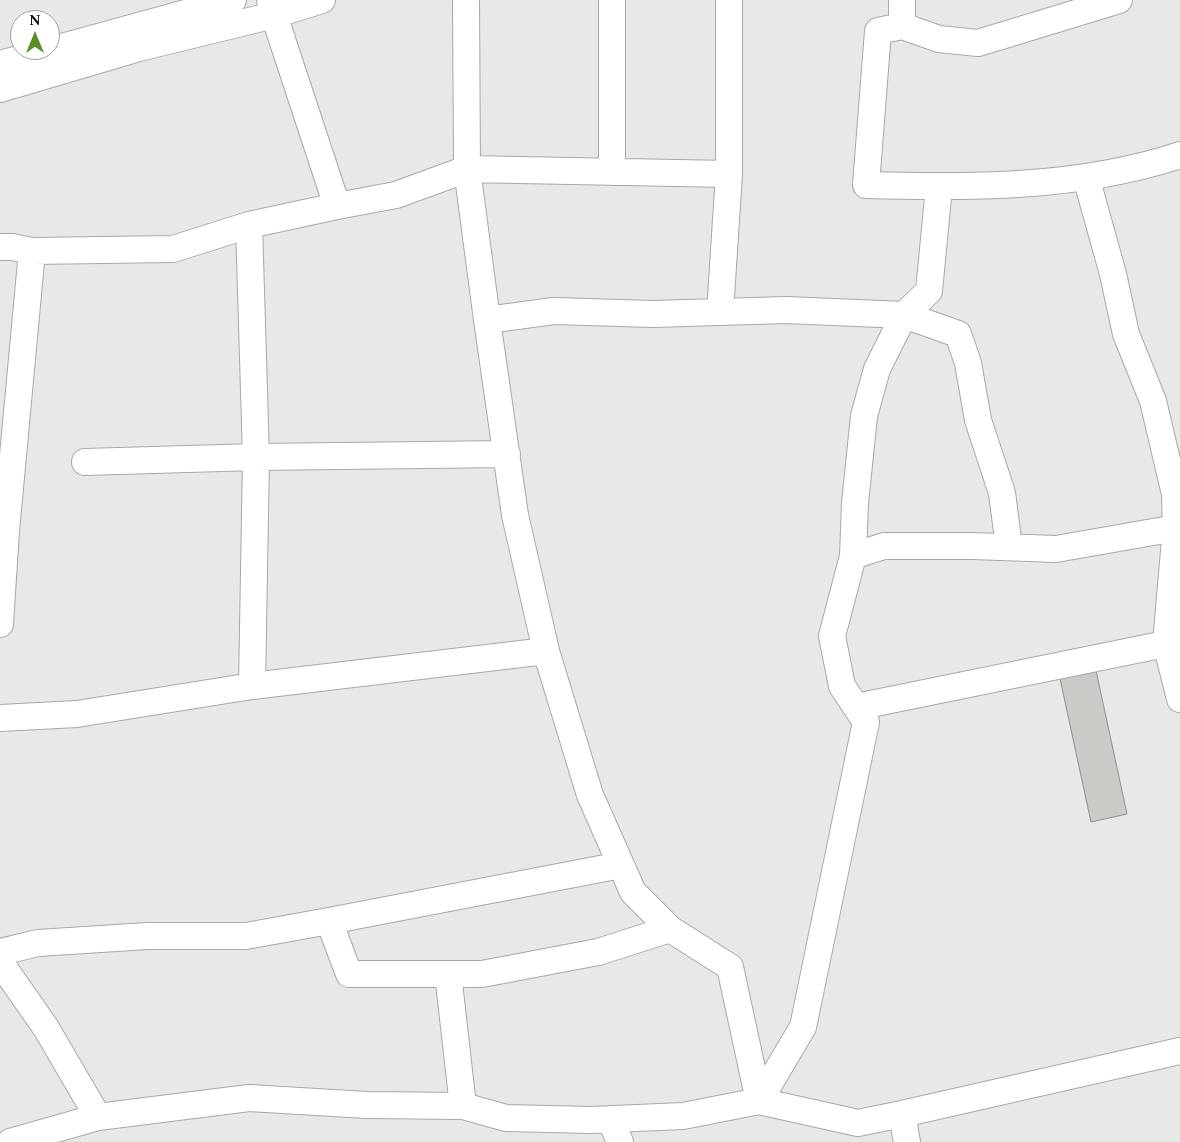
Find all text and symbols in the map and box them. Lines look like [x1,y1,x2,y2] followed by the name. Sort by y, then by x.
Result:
[10,10,60,60] north arrow
[29,10,41,31] text: N

